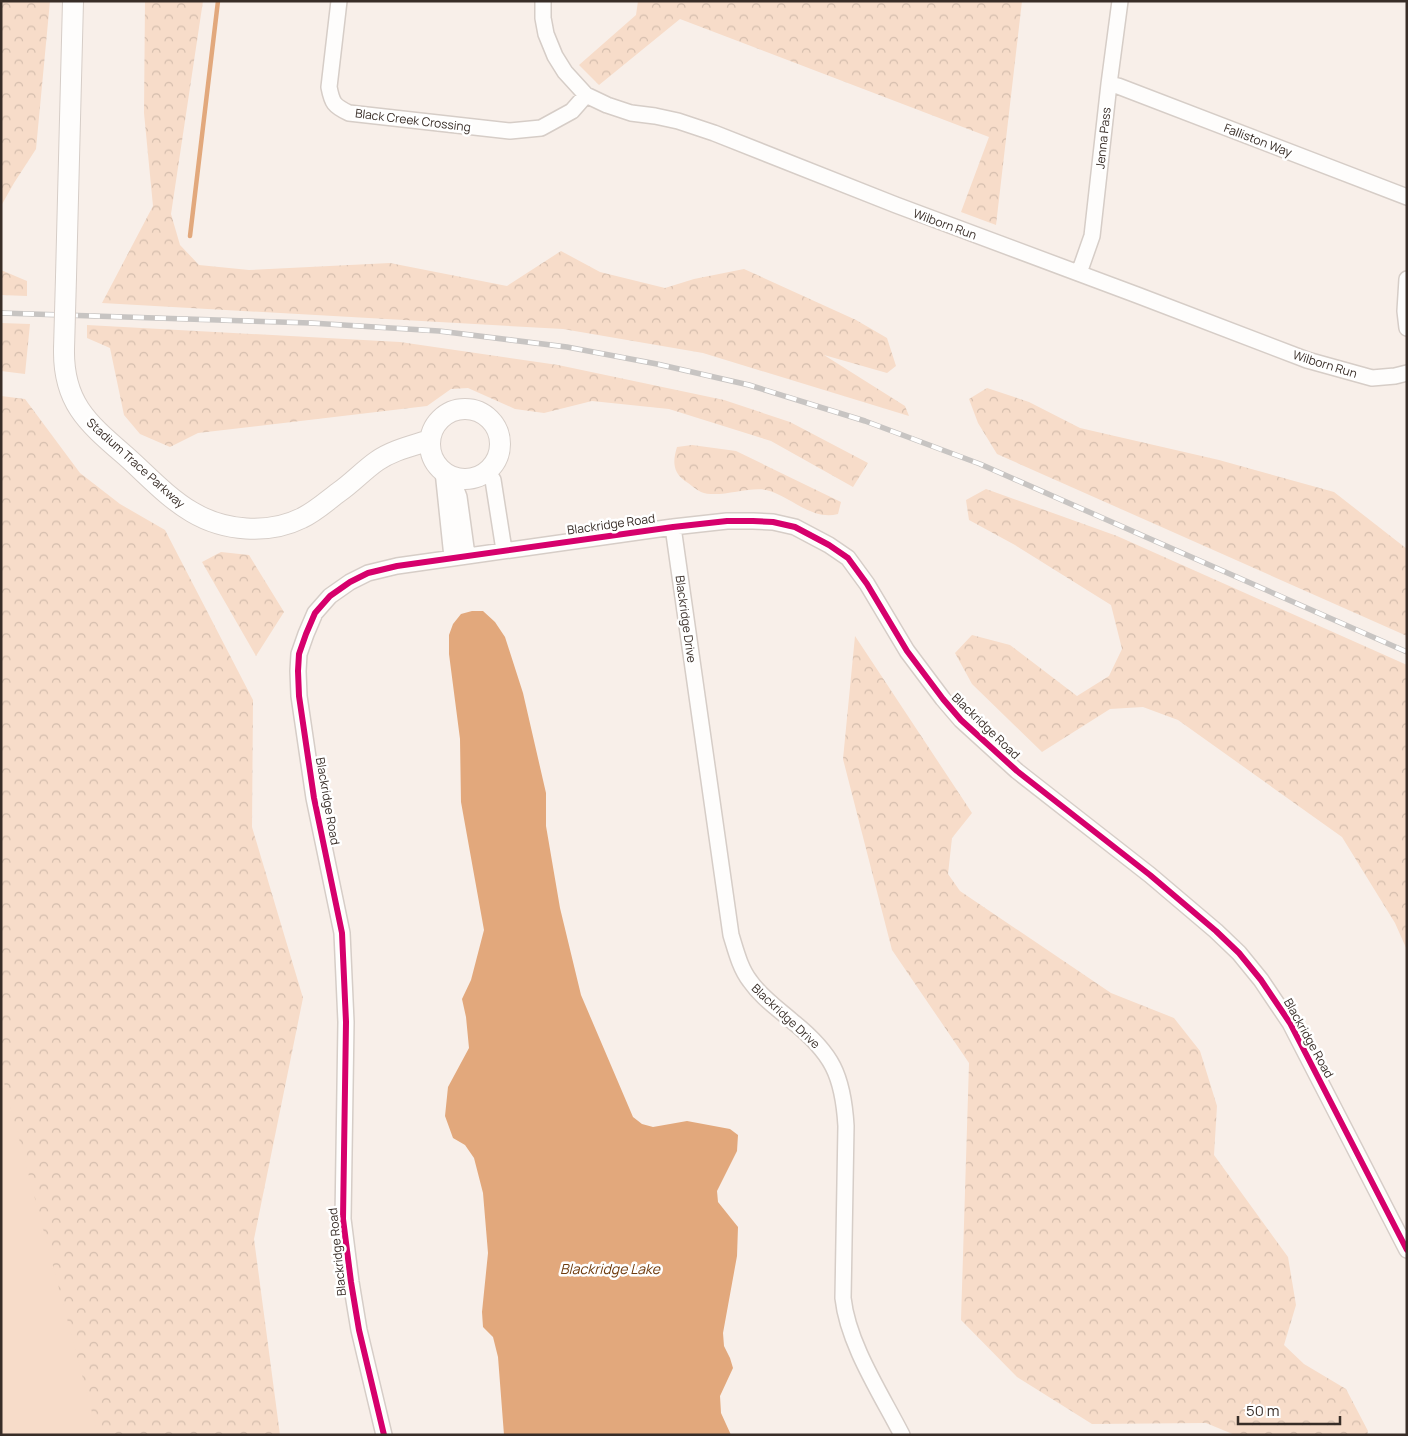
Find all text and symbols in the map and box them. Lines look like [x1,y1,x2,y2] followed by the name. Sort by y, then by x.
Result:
[354,104,472,136] street label: Black Creek Crossing
[1091,106,1115,170] street label: Jenna Pass
[1221,119,1295,161] street label: Falliston Way
[911,205,979,243] street label: Wilborn Run
[1291,346,1359,382] street label: Wilborn Run
[83,414,189,512] street label: Stadium Trace Parkway
[566,509,656,539] street label: Blackridge Road
[671,574,701,664] street label: Blackridge Drive
[948,689,1024,763] street label: Blackridge Road
[312,756,344,846] street label: Blackridge Road
[748,980,824,1052] street label: Blackridge Drive
[1280,995,1338,1081] street label: Blackridge Road
[324,1207,350,1297] street label: Blackridge Road
[560,1259,661,1278] water label: Blackridge Lake
[1238,1394,1340,1426] scale bar
[1246,1400,1280,1421] text: 50 m

